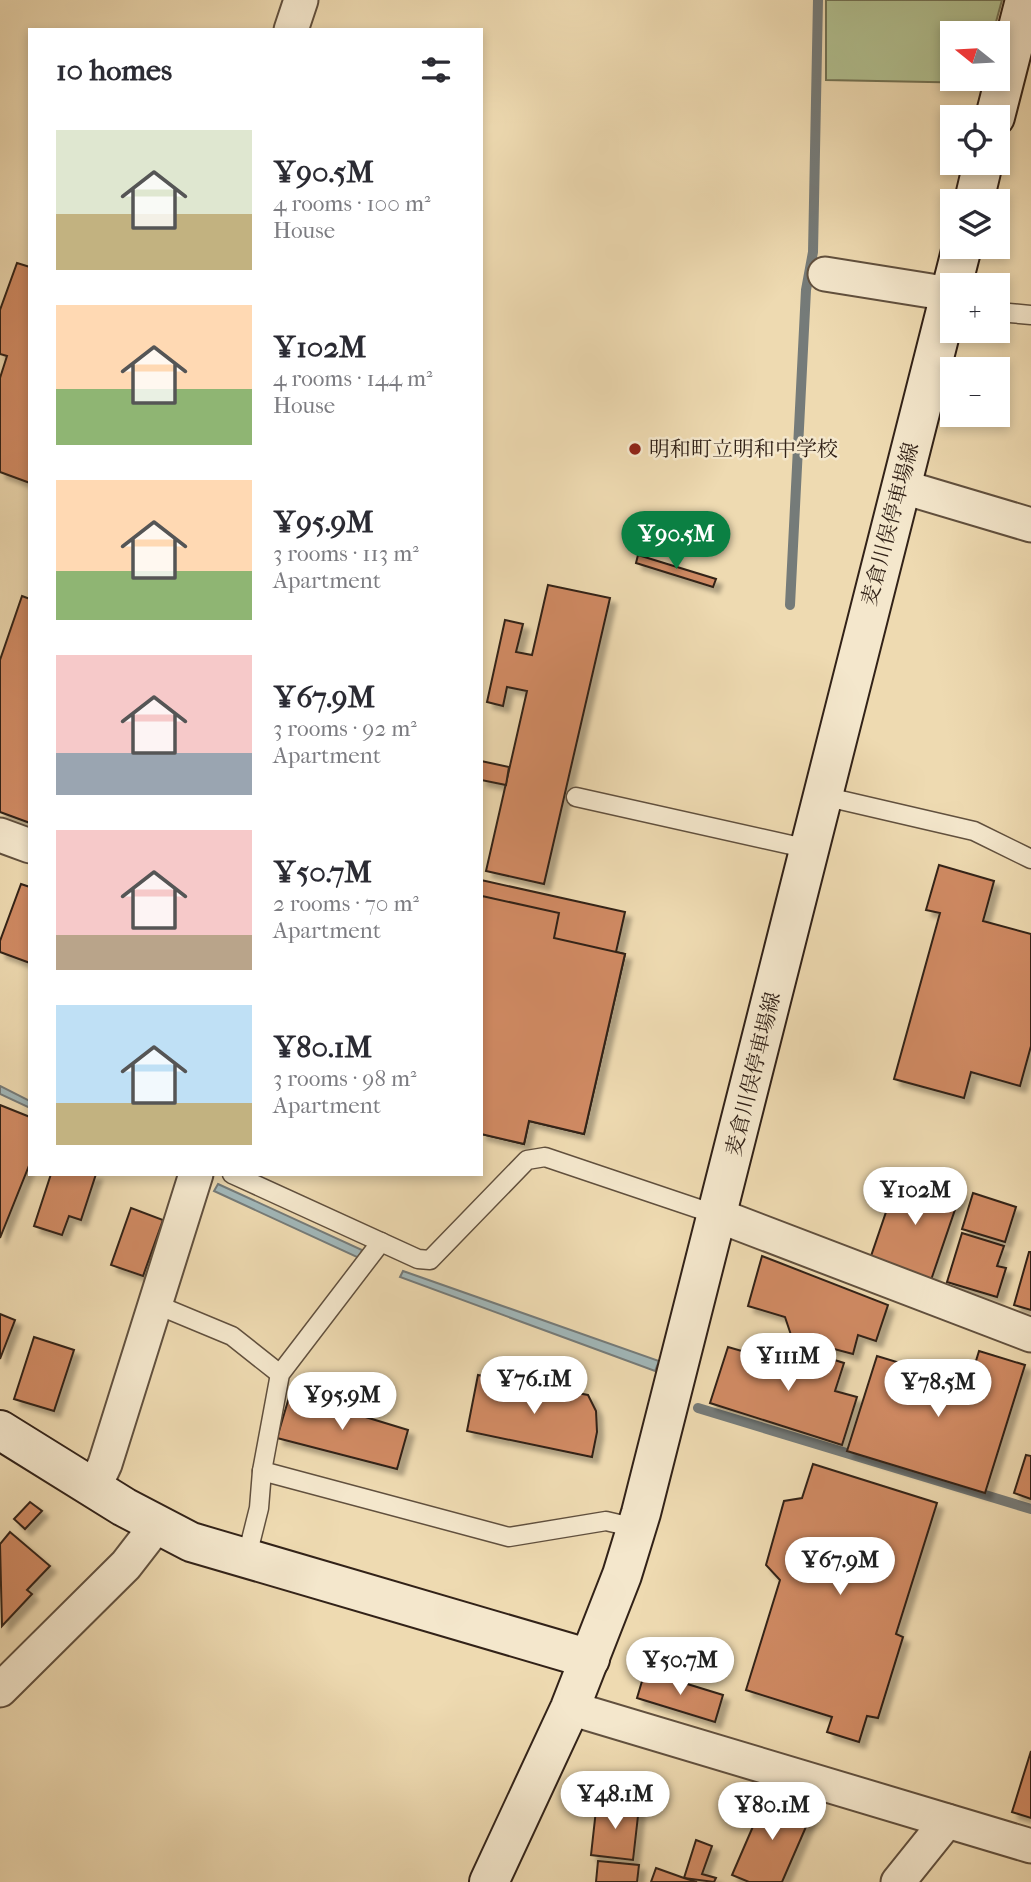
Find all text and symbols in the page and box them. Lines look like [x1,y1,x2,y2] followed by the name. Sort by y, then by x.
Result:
[940,21,1010,91] north arrow
[940,21,1010,427] map controls
[417,51,455,89] icon: filters
[56,53,172,88] text: 10 homes
[940,105,1010,175] button: locate
[273,155,374,190] text: ¥90.5M
[112,158,196,242] icon: home
[940,189,1010,259] button: layers
[273,190,431,217] text: 4 rooms · 100 m²
[273,217,335,244] text: House
[940,273,1010,343] button: +
[273,330,366,365] text: ¥102M
[112,333,196,417] icon: home
[940,357,1010,427] button: −
[273,365,433,392] text: 4 rooms · 144 m²
[273,392,335,419] text: House
[649,437,838,461] place label: 明和町立明和中学校
[857,440,923,608] street label: 麦倉川俣停車場線
[627,441,643,457] marker: 明和町立明和中学校
[273,505,374,540] text: ¥95.9M
[112,508,196,592] icon: home
[619,512,733,571] pin: ¥90.5M
[637,520,715,547] text: ¥90.5M
[273,540,419,567] text: 3 rooms · 113 m²
[273,567,381,594] text: Apartment
[273,680,375,715] text: ¥67.9M
[112,683,196,767] icon: home
[273,715,417,742] text: 3 rooms · 92 m²
[273,742,381,769] text: Apartment
[273,855,372,890] text: ¥50.7M
[112,858,196,942] icon: home
[273,890,419,917] text: 2 rooms · 70 m²
[273,917,381,944] text: Apartment
[721,990,785,1158] street label: 麦倉川俣停車場線
[273,1030,372,1065] text: ¥80.1M
[112,1033,196,1117] icon: home
[273,1065,417,1092] text: 3 rooms · 98 m²
[273,1092,381,1119] text: Apartment
[866,1168,964,1227] pin: ¥102M
[879,1176,951,1203] text: ¥102M
[739,1334,837,1393] pin: ¥111M
[756,1342,820,1369] text: ¥111M
[477,1356,591,1416] pin: ¥76.1M
[881,1360,995,1419] pin: ¥78.5M
[496,1365,572,1392] text: ¥76.1M
[900,1368,976,1395] text: ¥78.5M
[285,1372,399,1432] pin: ¥95.9M
[303,1381,381,1408] text: ¥95.9M
[783,1538,897,1597] pin: ¥67.9M
[801,1546,879,1573] text: ¥67.9M
[623,1638,737,1697] pin: ¥50.7M
[642,1646,718,1673] text: ¥50.7M
[558,1772,672,1831] pin: ¥48.1M
[577,1780,653,1807] text: ¥48.1M
[715,1783,829,1842] pin: ¥80.1M
[734,1791,810,1818] text: ¥80.1M

